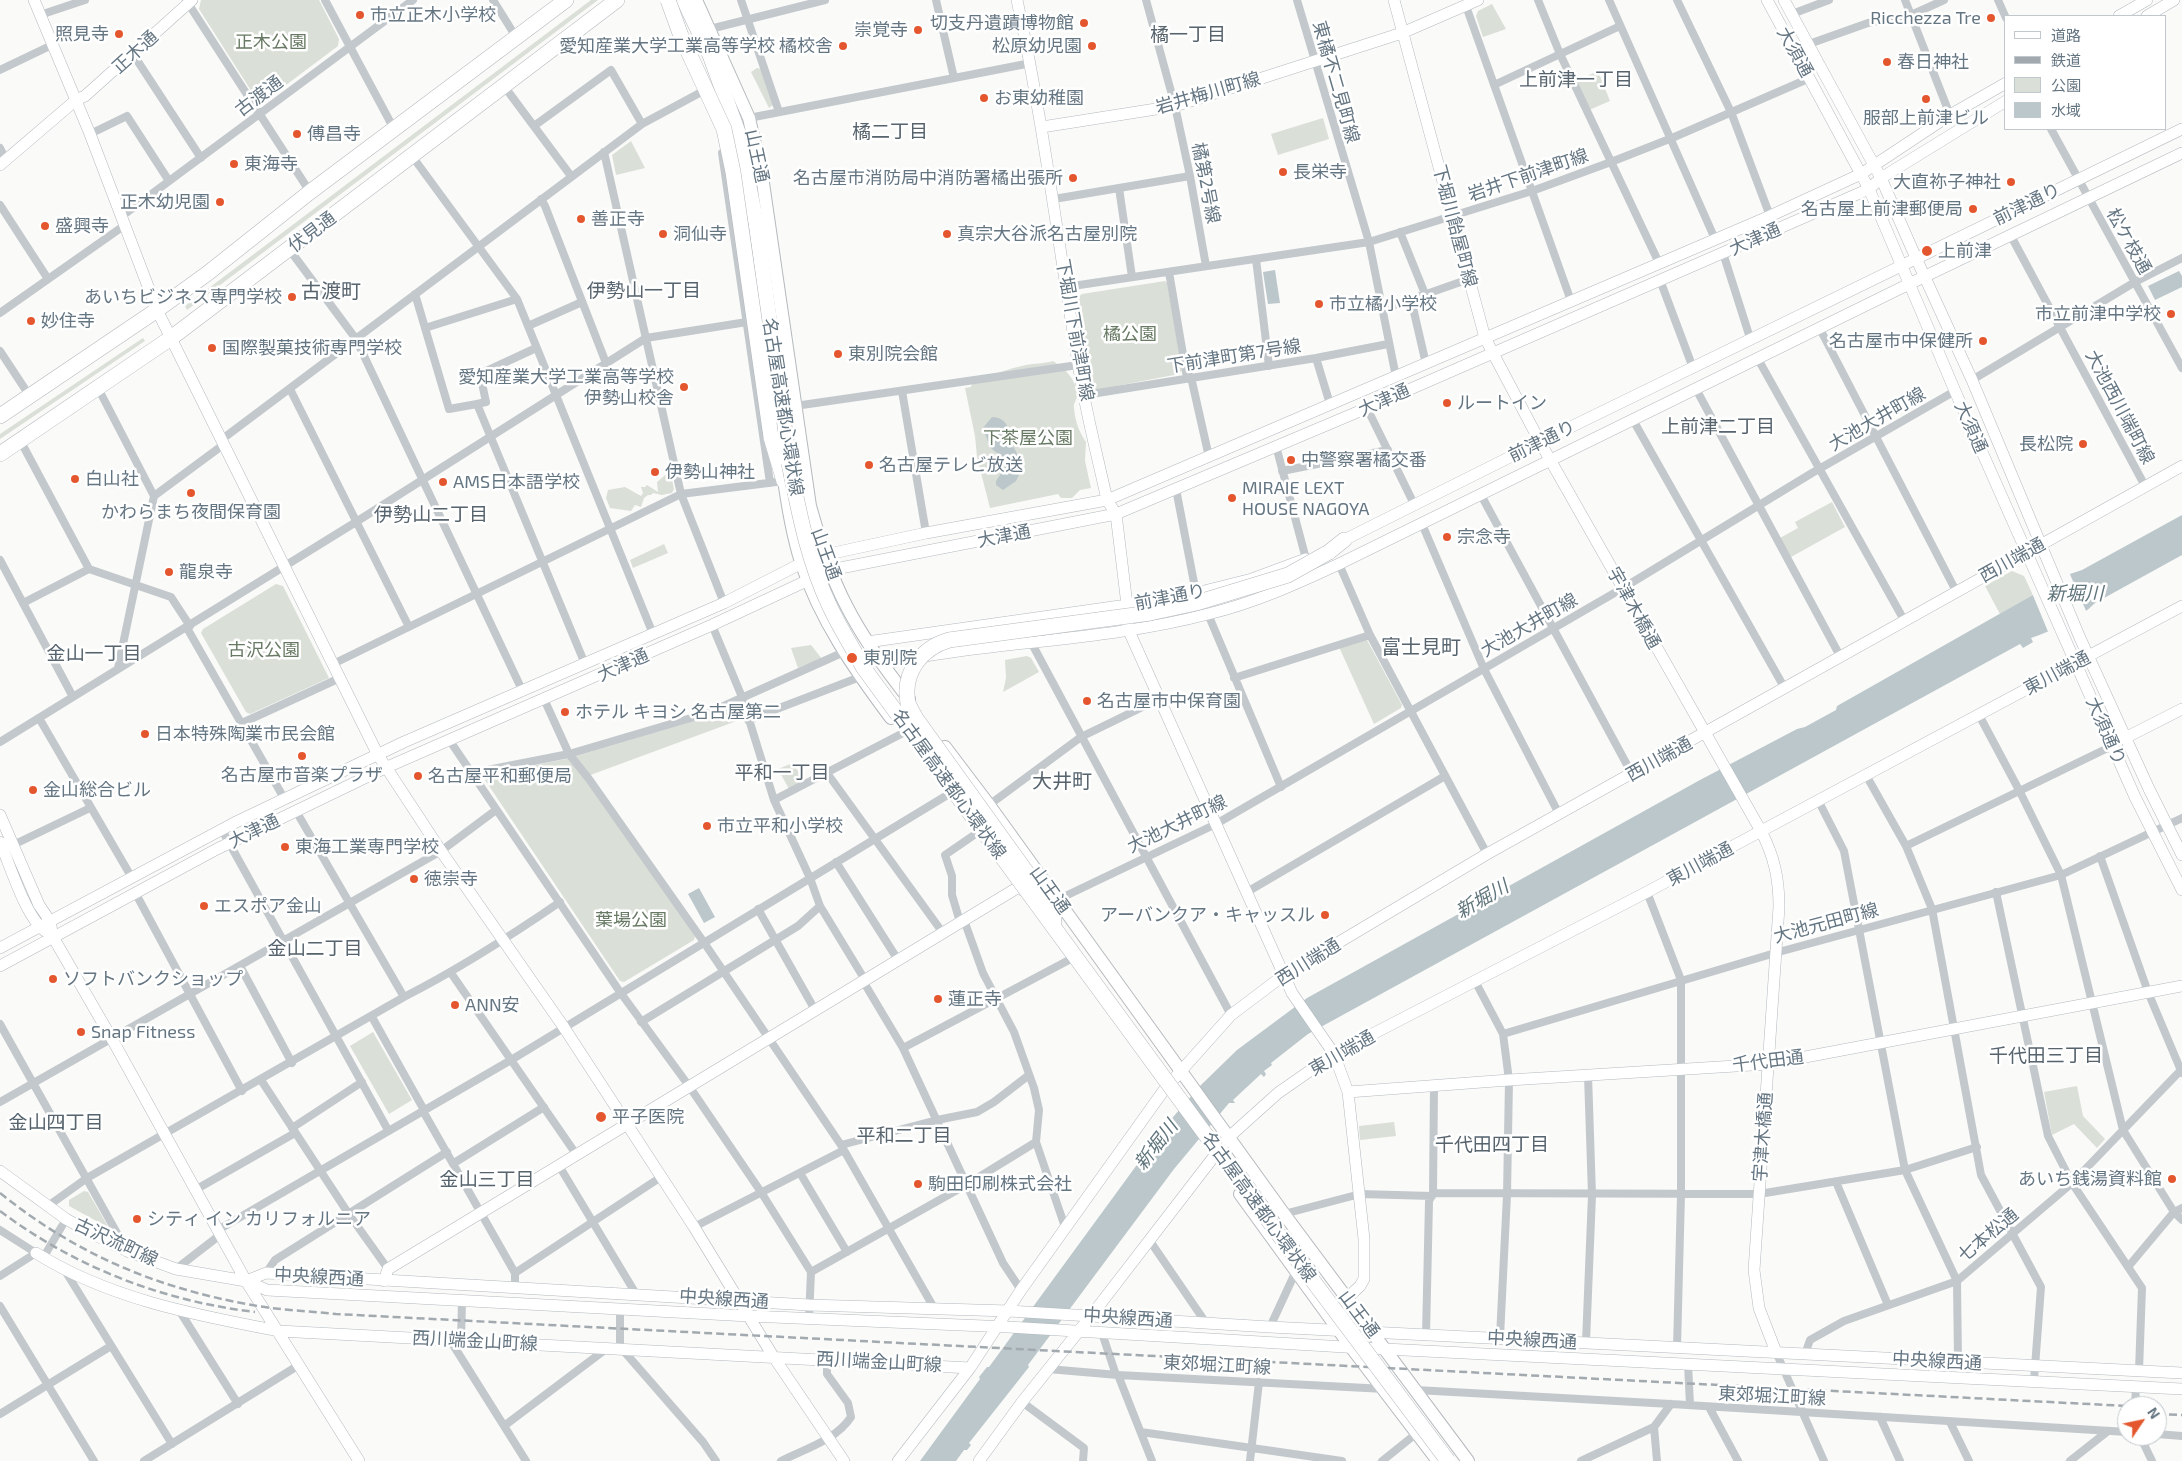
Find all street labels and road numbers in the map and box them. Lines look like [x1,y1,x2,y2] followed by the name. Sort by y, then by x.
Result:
[1308,18,1364,146] street label: 東橘不二見町線
[1772,23,1818,81] street label: 大須通
[108,26,162,78] street label: 正木通
[1153,68,1263,118] street label: 岩井梅川町線
[231,71,287,121] street label: 古渡通
[741,127,773,185] street label: 山王通
[1188,141,1224,225] street label: 橘第2号線
[1465,144,1591,206] street label: 岩井下前津町線
[1428,162,1482,290] street label: 下堀川飴屋町線
[1990,179,2064,229] street label: 前津通り
[2102,204,2156,278] street label: 松ケ枝通
[284,207,340,257] street label: 伏見通
[1726,218,1784,260] street label: 大津通
[1052,257,1098,403] street label: 下堀川下前津町線
[758,316,808,498] street label: 名古屋高速都心環状線
[1166,335,1302,377] street label: 下前津町第7号線
[2081,346,2159,468] street label: 大池西川端町線
[1355,379,1413,421] street label: 大津通
[1825,383,1929,455] street label: 大池大井町線
[1950,398,1992,456] street label: 大須通
[1505,416,1579,466] street label: 前津通り
[975,520,1033,552] street label: 大津通
[807,525,845,583] street label: 山王通
[1975,533,2049,587] street label: 西川端通
[1603,563,1665,653] street label: 宇津木橋通
[1133,580,1207,614] street label: 前津通り
[1477,589,1581,661] street label: 大池大井町線
[594,644,652,686] street label: 大津通
[2020,647,2094,699] street label: 東川端通
[2081,694,2131,768] street label: 大須通り
[887,705,1011,863] street label: 名古屋高速都心環状線
[1622,732,1696,786] street label: 西川端通
[1124,791,1230,857] street label: 大池大井町線
[225,809,283,853] street label: 大津通
[1663,838,1737,890] street label: 東川端通
[1025,862,1075,918] street label: 山王通
[1771,899,1881,947] street label: 大池元田町線
[1272,934,1344,990] street label: 西川端通
[1305,1026,1379,1080] street label: 東川端通
[1731,1046,1805,1076] street label: 千代田通
[1749,1091,1777,1183] street label: 宇津木橋通
[1197,1128,1321,1286] street label: 名古屋高速都心環状線
[1953,1204,2023,1266] street label: 七本松通
[71,1213,161,1271] street label: 古沢流町線
[273,1264,365,1290] street label: 中央線西通
[678,1285,770,1313] street label: 中央線西通
[1334,1286,1384,1342] street label: 山王通
[1082,1304,1174,1332] street label: 中央線西通
[412,1327,538,1355] street label: 西川端金山町線
[1486,1327,1578,1353] street label: 中央線西通
[816,1348,942,1376] street label: 西川端金山町線
[1891,1348,1983,1374] street label: 中央線西通
[1163,1351,1271,1379] street label: 東郊堀江町線
[1718,1382,1826,1410] street label: 東郊堀江町線

